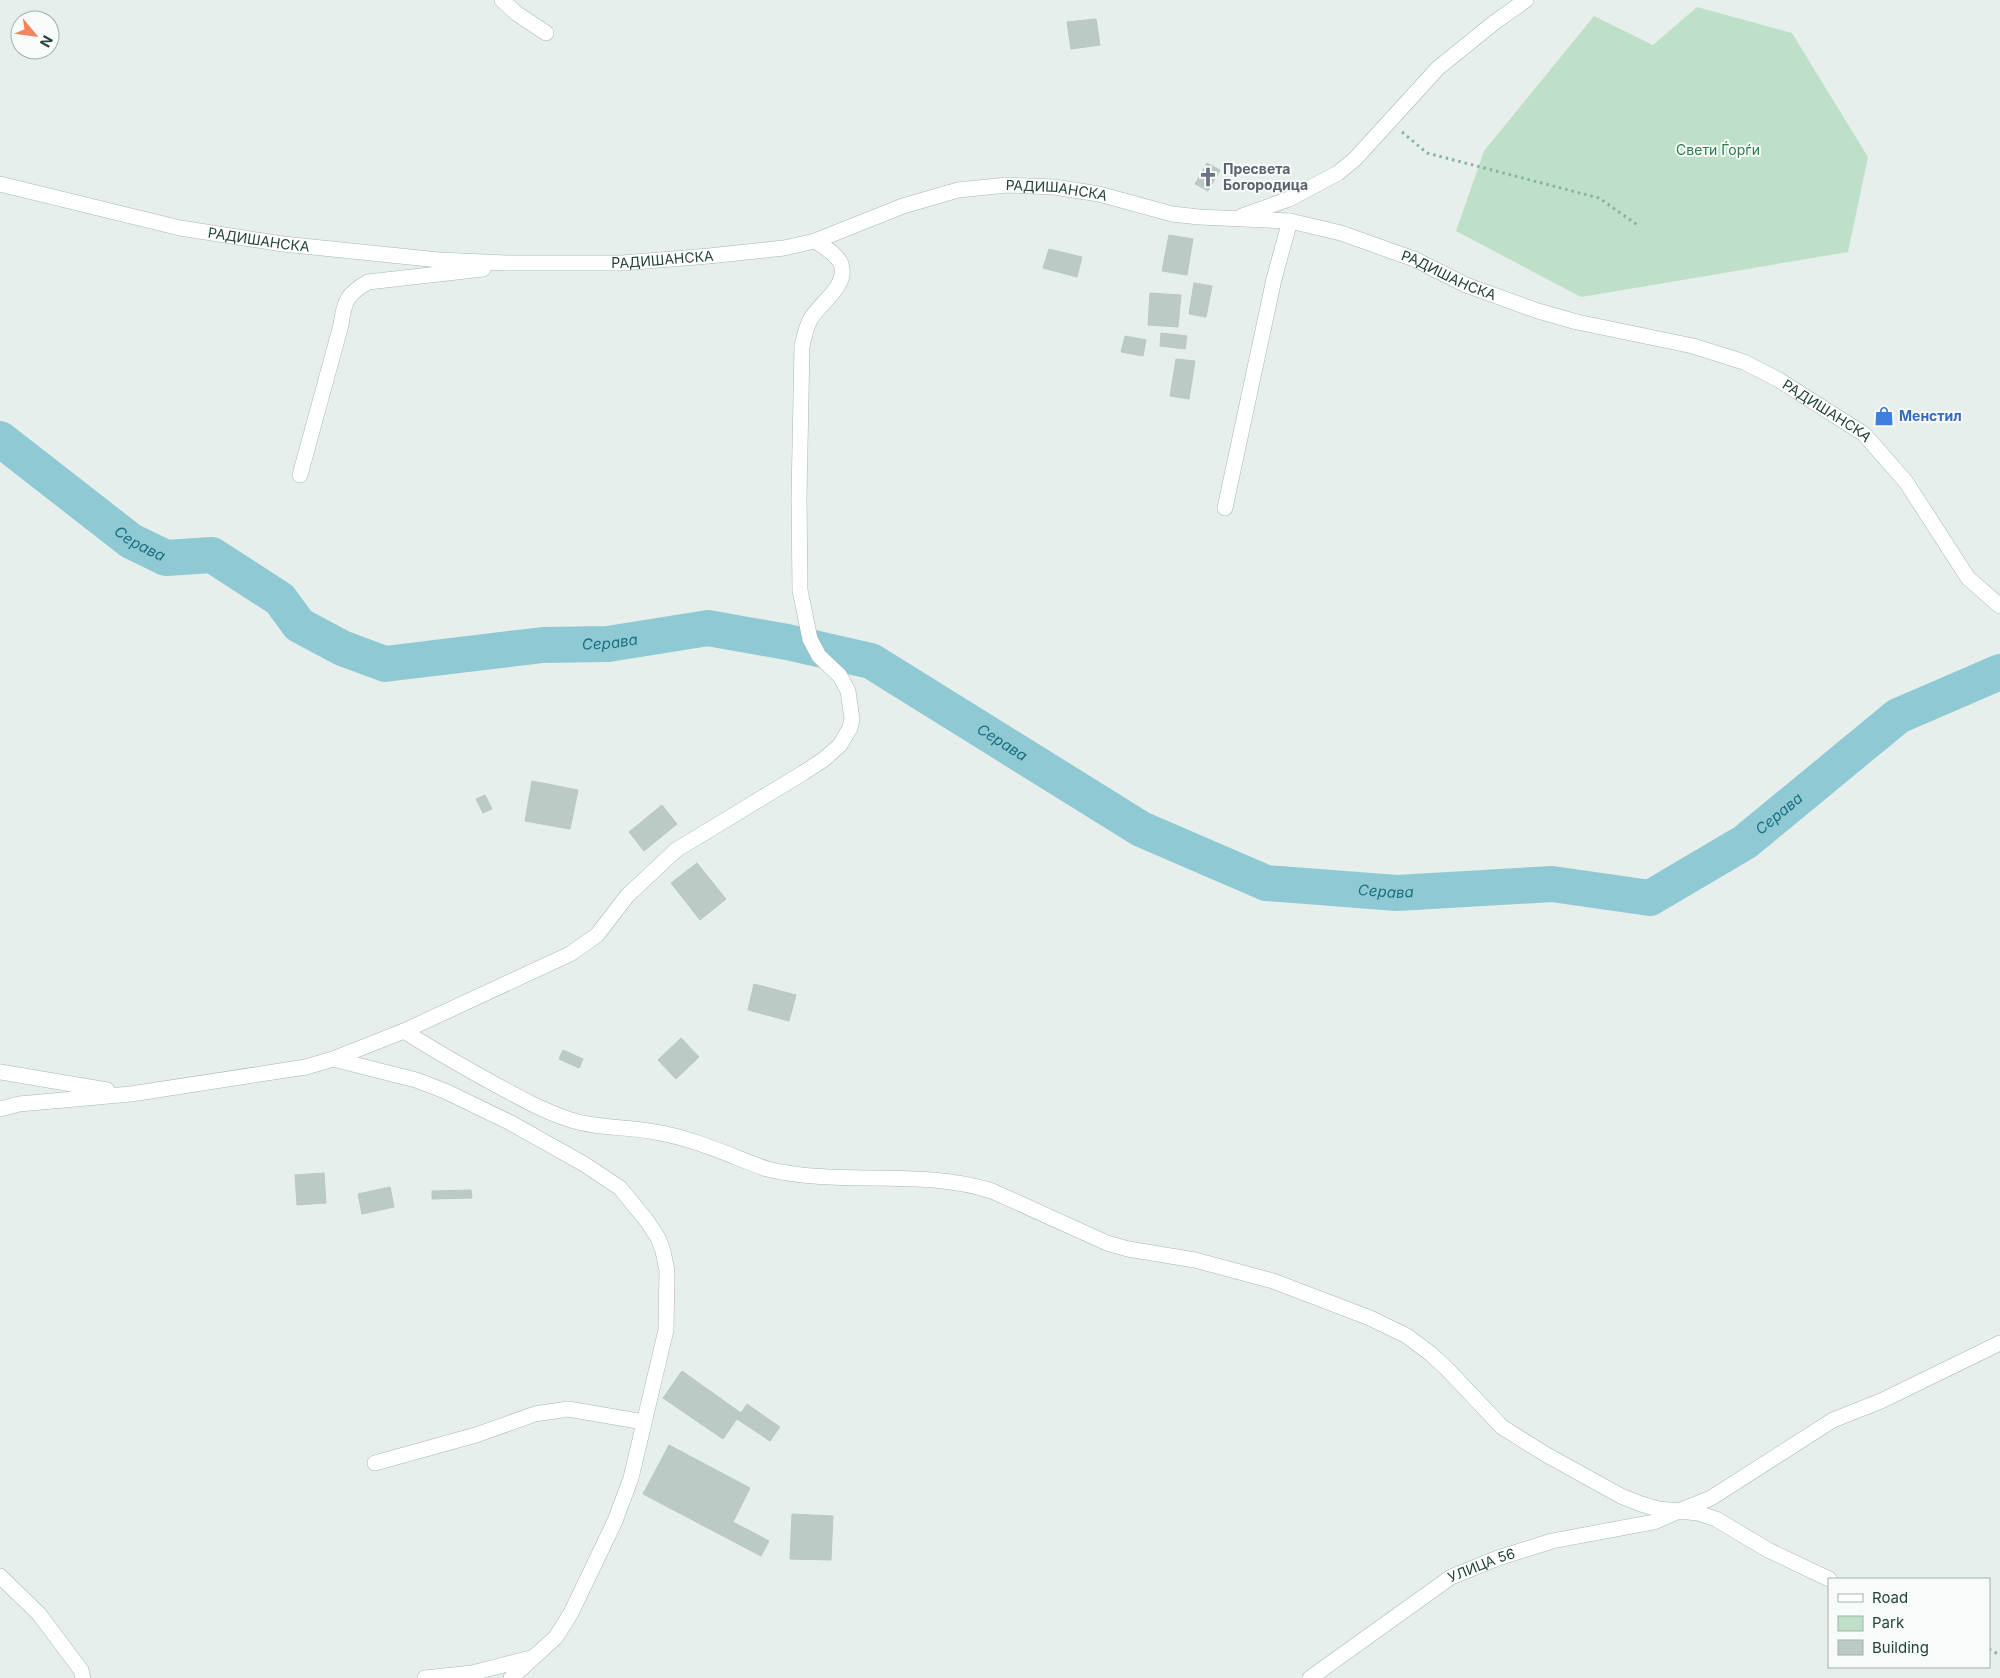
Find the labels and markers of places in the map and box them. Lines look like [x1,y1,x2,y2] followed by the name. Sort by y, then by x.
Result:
[1223,160,1308,193] place label: Пресвета Богородица
[1197,166,1219,188] church icon: Пресвета Богородица
[1873,405,1895,427] shop icon: Менстил
[1899,407,1962,424] place label: Менстил

